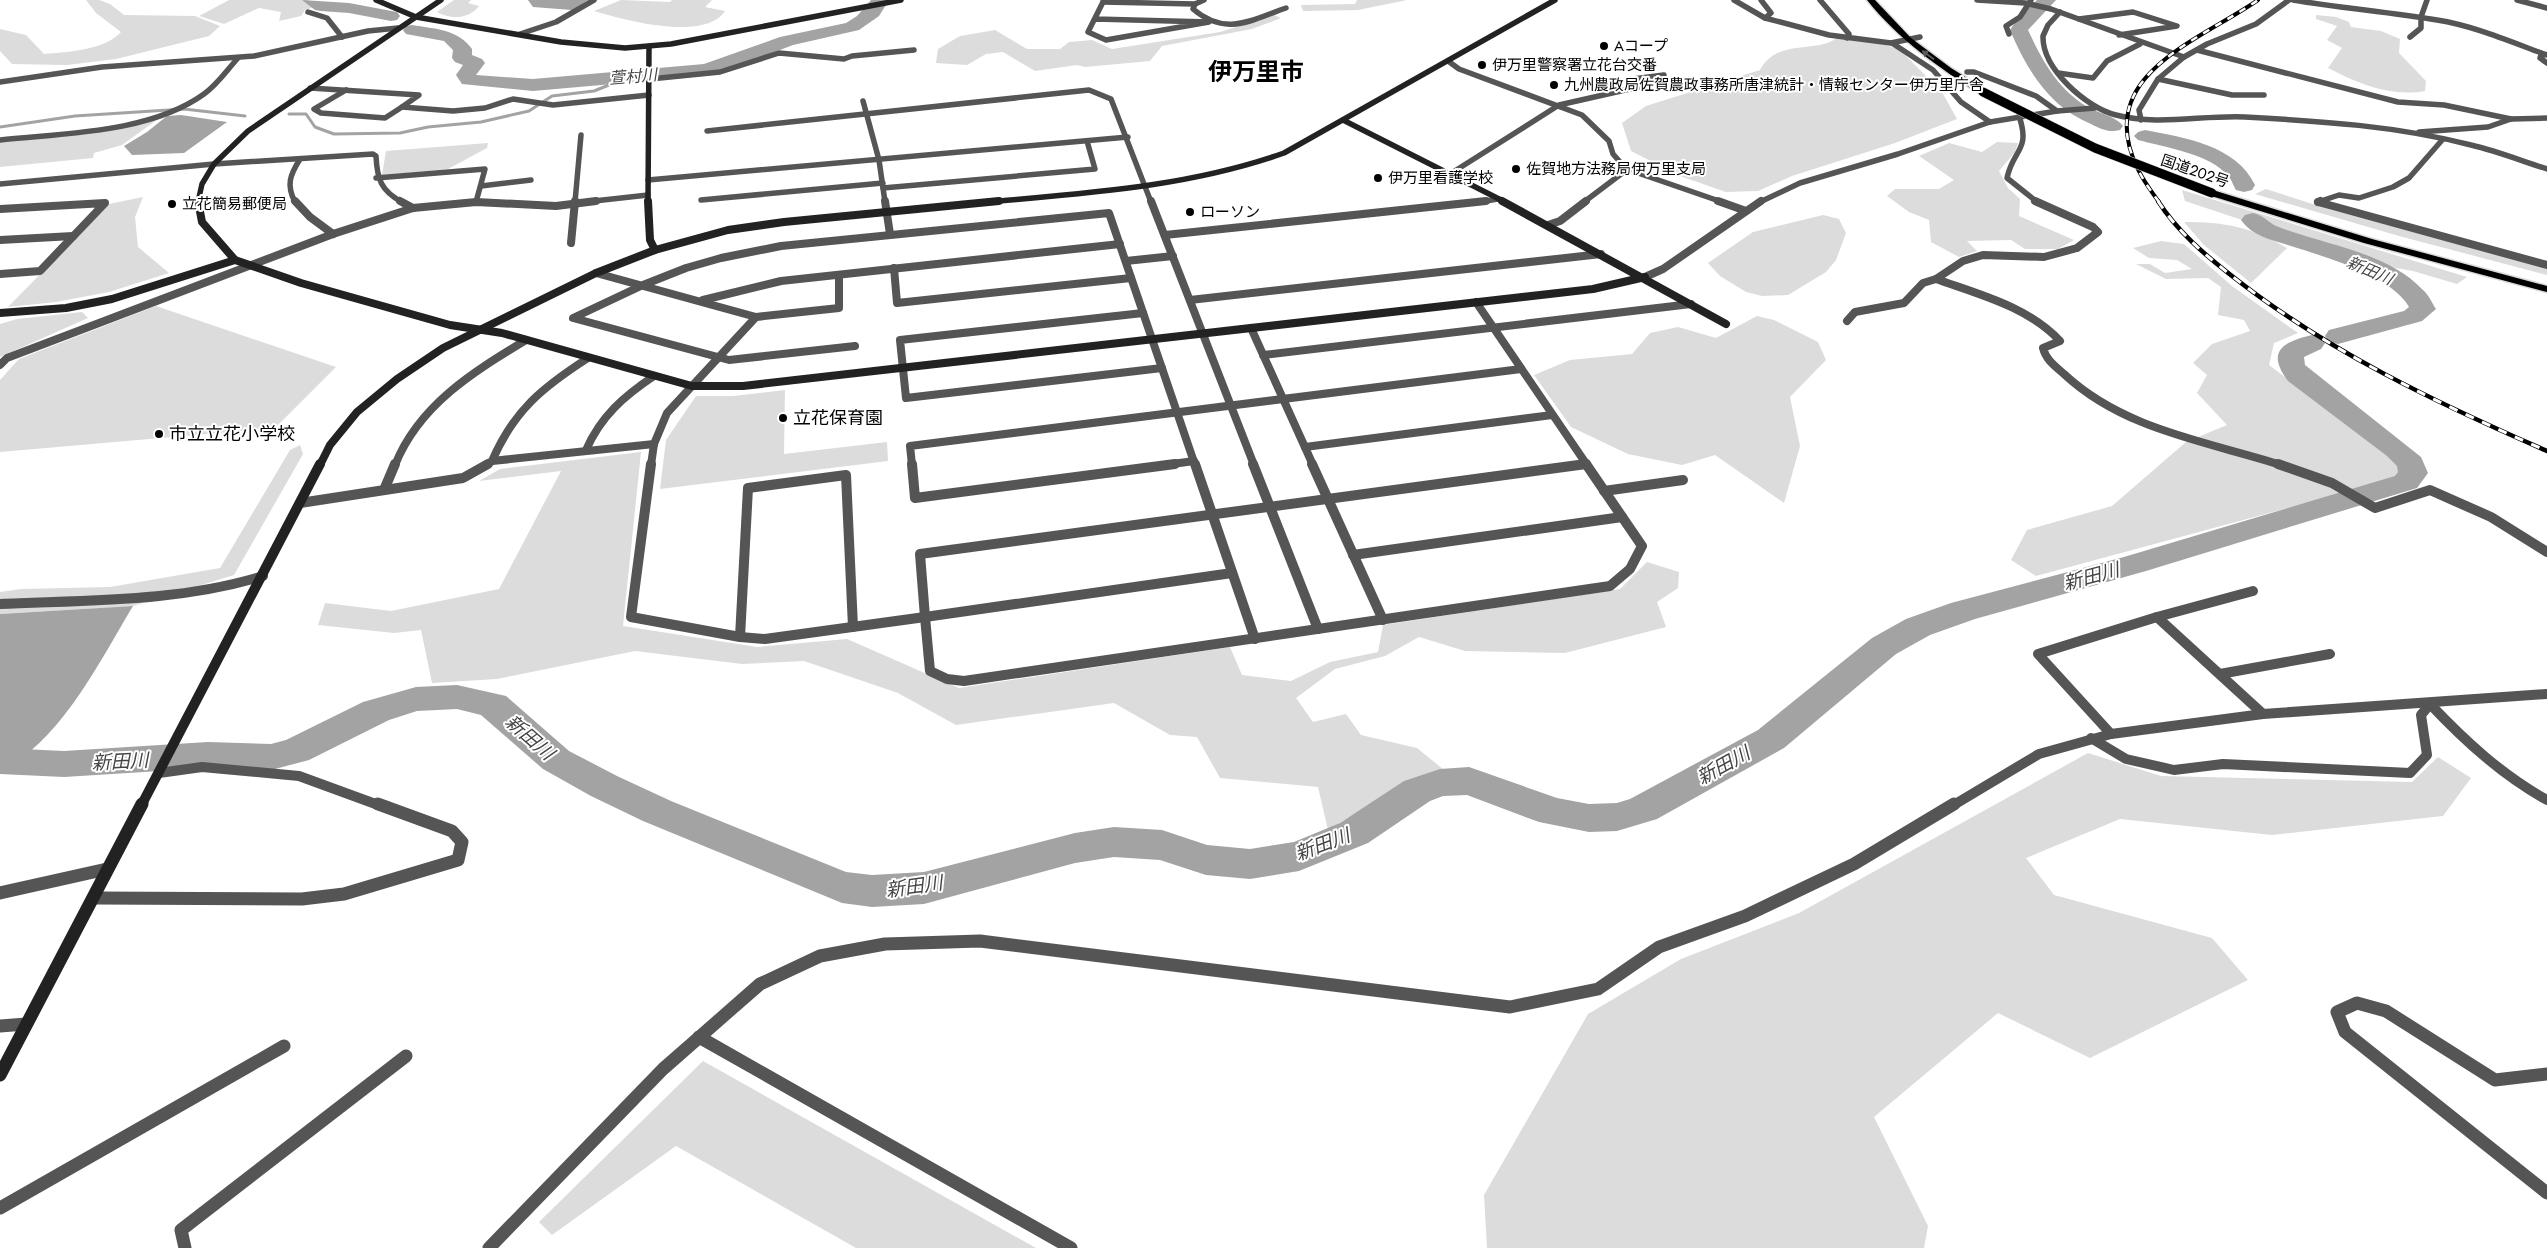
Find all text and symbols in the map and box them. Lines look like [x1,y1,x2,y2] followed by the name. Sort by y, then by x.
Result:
[1614,35,1668,57] place label: Aコープ
[1598,40,1610,52] marker: Aコープ
[1922,50,1935,61] one-way arrow
[1208,54,1304,89] district label: 伊万里市
[1492,54,1657,76] place label: 伊万里警察署立花台交番
[1476,59,1488,71] marker: 伊万里警察署立花台交番
[608,63,660,90] water label: 萱村川
[1564,74,1984,96] place label: 九州農政局佐賀農政事務所唐津統計・情報センター伊万里庁舎
[1548,79,1560,91] marker: 九州農政局佐賀農政事務所唐津統計・情報センター伊万里庁舎
[2158,149,2232,193] street label: 国道202号
[1526,158,1706,180] place label: 佐賀地方法務局伊万里支局
[1510,163,1522,175] marker: 佐賀地方法務局伊万里支局
[1388,167,1493,189] place label: 伊万里看護学校
[1372,172,1384,184] marker: 伊万里看護学校
[182,193,287,215] place label: 立花簡易郵便局
[166,198,178,210] marker: 立花簡易郵便局
[1200,201,1260,223] place label: ローソン
[1184,206,1196,218] marker: ローソン
[2343,250,2398,291] water label: 新田川
[793,405,883,431] place label: 立花保育園
[777,412,789,424] marker: 立花保育園
[169,421,295,447] place label: 市立立花小学校
[153,428,165,440] marker: 市立立花小学校
[2060,556,2124,597] water label: 新田川
[499,708,562,768] water label: 新田川
[1692,739,1756,791] water label: 新田川
[91,746,151,776] water label: 新田川
[1291,821,1355,867] water label: 新田川
[884,869,946,904] water label: 新田川

